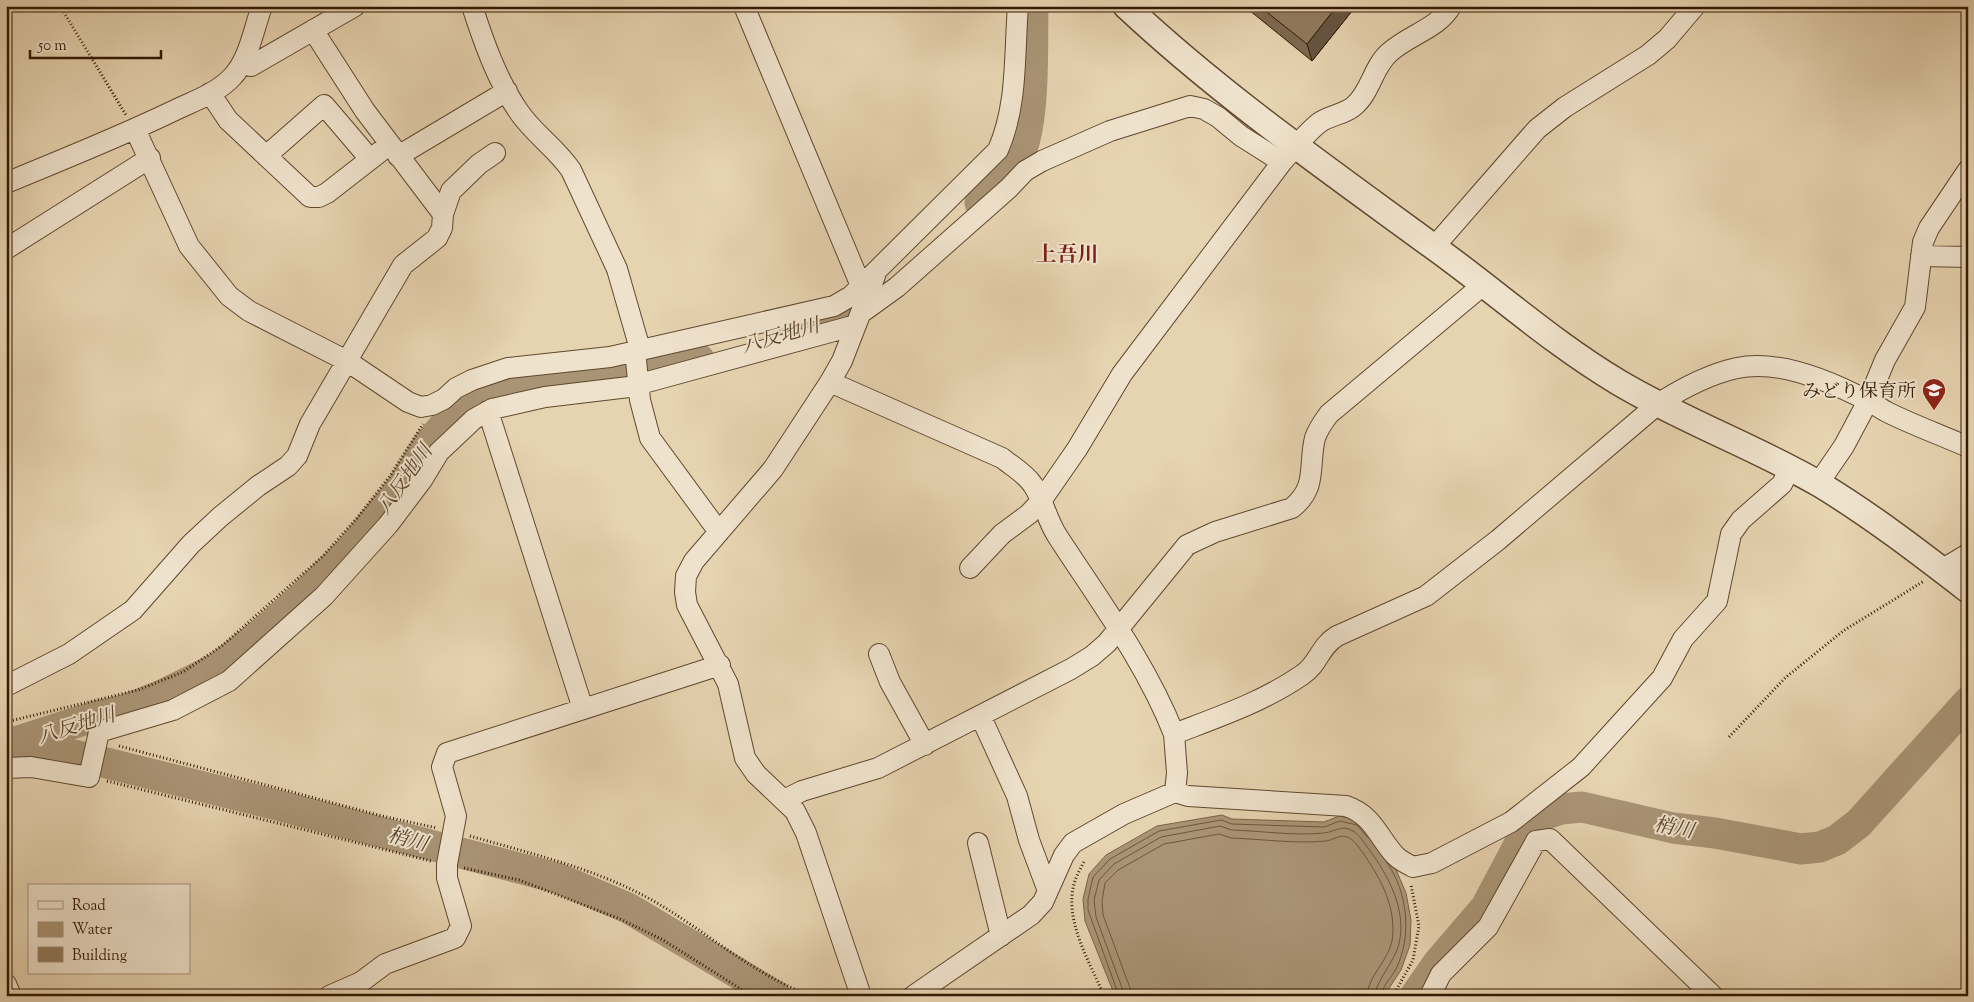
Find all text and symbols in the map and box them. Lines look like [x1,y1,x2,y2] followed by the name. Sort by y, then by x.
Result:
[30,28,161,60] scale bar
[37,36,67,57] text: 50 m
[1036,241,1099,271] district label: 上吾川
[738,312,825,362] water label: 八反地川
[1921,377,1947,411] school or university icon: みどり保育所
[1802,379,1916,406] place label: みどり保育所
[371,438,442,522] water label: 八反地川
[34,701,121,753] water label: 八反地川
[1651,811,1698,848] water label: 梢川
[384,822,432,861] water label: 梢川
[28,884,190,974] legend
[72,896,106,917] text: Road
[72,920,113,941] text: Water
[72,946,127,967] text: Building

